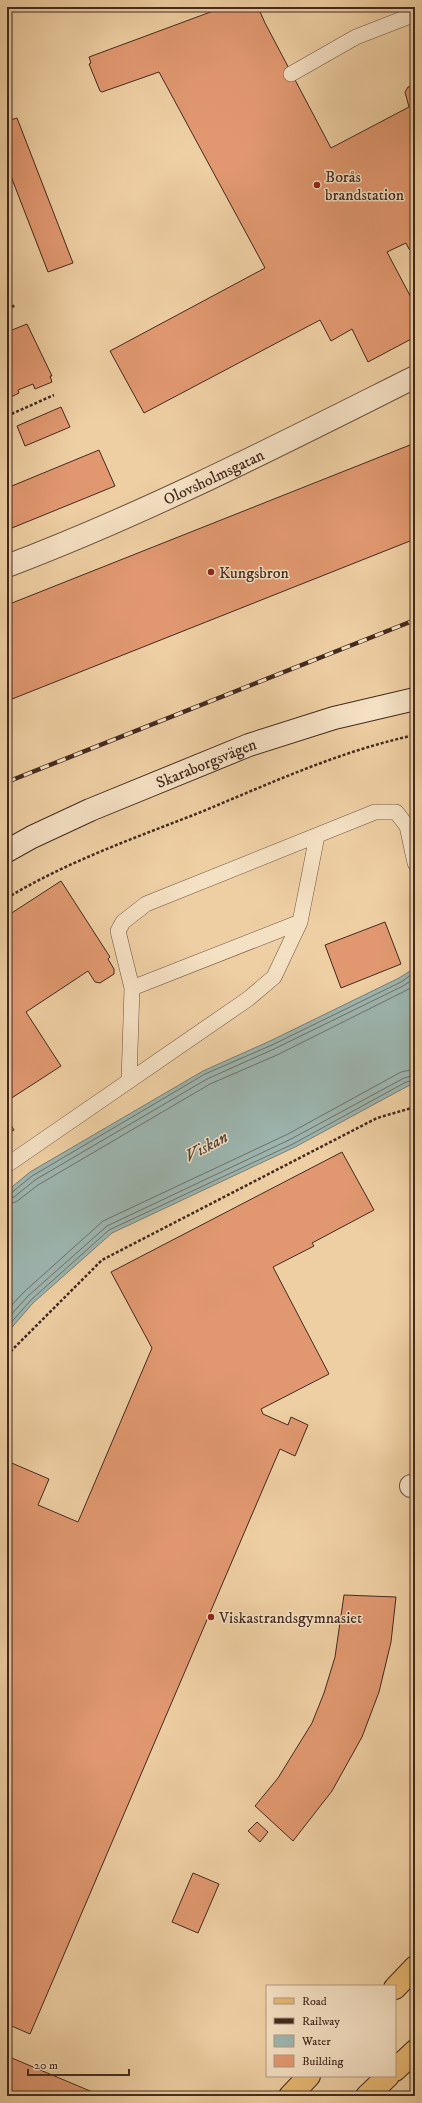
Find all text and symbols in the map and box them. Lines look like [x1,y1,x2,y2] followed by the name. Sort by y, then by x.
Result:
[325,167,405,205] place label: Borås brandstation
[312,180,322,190] marker: Borås brandstation
[160,445,268,510] street label: Olovsholmsgatan
[219,563,289,583] place label: Kungsbron
[206,567,216,577] marker: Kungsbron
[153,734,260,793] street label: Skaraborgsvägen
[181,1126,232,1167] water label: Viskan
[218,1608,362,1628] place label: Viskastrandsgymnasiet
[206,1612,216,1622] marker: Viskastrandsgymnasiet
[266,1985,396,2077] legend
[302,1994,327,2009] text: Road
[302,2014,340,2029] text: Railway
[301,2034,331,2049] text: Water
[28,2051,129,2077] scale bar
[302,2054,343,2069] text: Building
[34,2058,58,2073] text: 20 m

